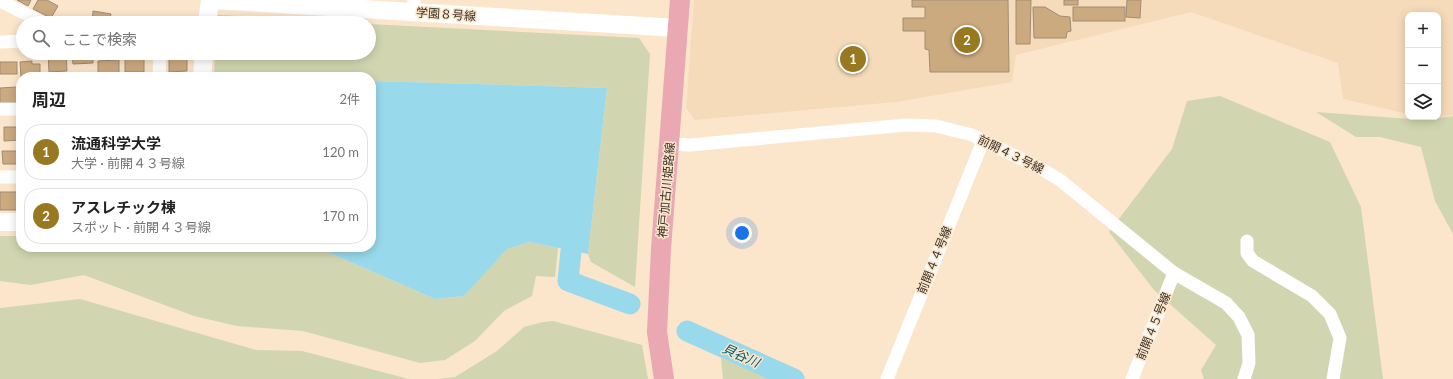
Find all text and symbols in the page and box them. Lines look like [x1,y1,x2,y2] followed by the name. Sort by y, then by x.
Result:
[416,4,476,24] street label: 学園８号線
[1405,12,1441,120] map controls
[1405,12,1441,48] button: +
[16,16,376,60] search box
[954,25,980,55] pin: 2
[30,27,52,49] icon: search
[62,30,137,48] text: ここで検索
[840,44,866,74] pin: 1
[1405,48,1441,84] button: −
[1405,84,1441,120] button: layers
[32,89,66,110] text: 周辺
[339,91,360,107] text: 2件
[975,131,1047,177] street label: 前開４３号線
[71,134,161,152] text: 流通科学大学
[654,142,678,238] street label: 神戸加古川姫路線
[42,144,50,160] text: 1
[322,144,359,160] text: 120 m
[71,155,185,171] text: 大学 · 前開４３号線
[71,198,176,216] text: アスレチック棟
[42,208,50,224] text: 2
[322,208,359,224] text: 170 m
[71,219,211,235] text: スポット · 前開４３号線
[732,223,752,243] your location
[914,224,954,296] street label: 前開４４号線
[1133,290,1173,362] street label: 前開４５号線
[720,340,764,371] water label: 貝谷川

